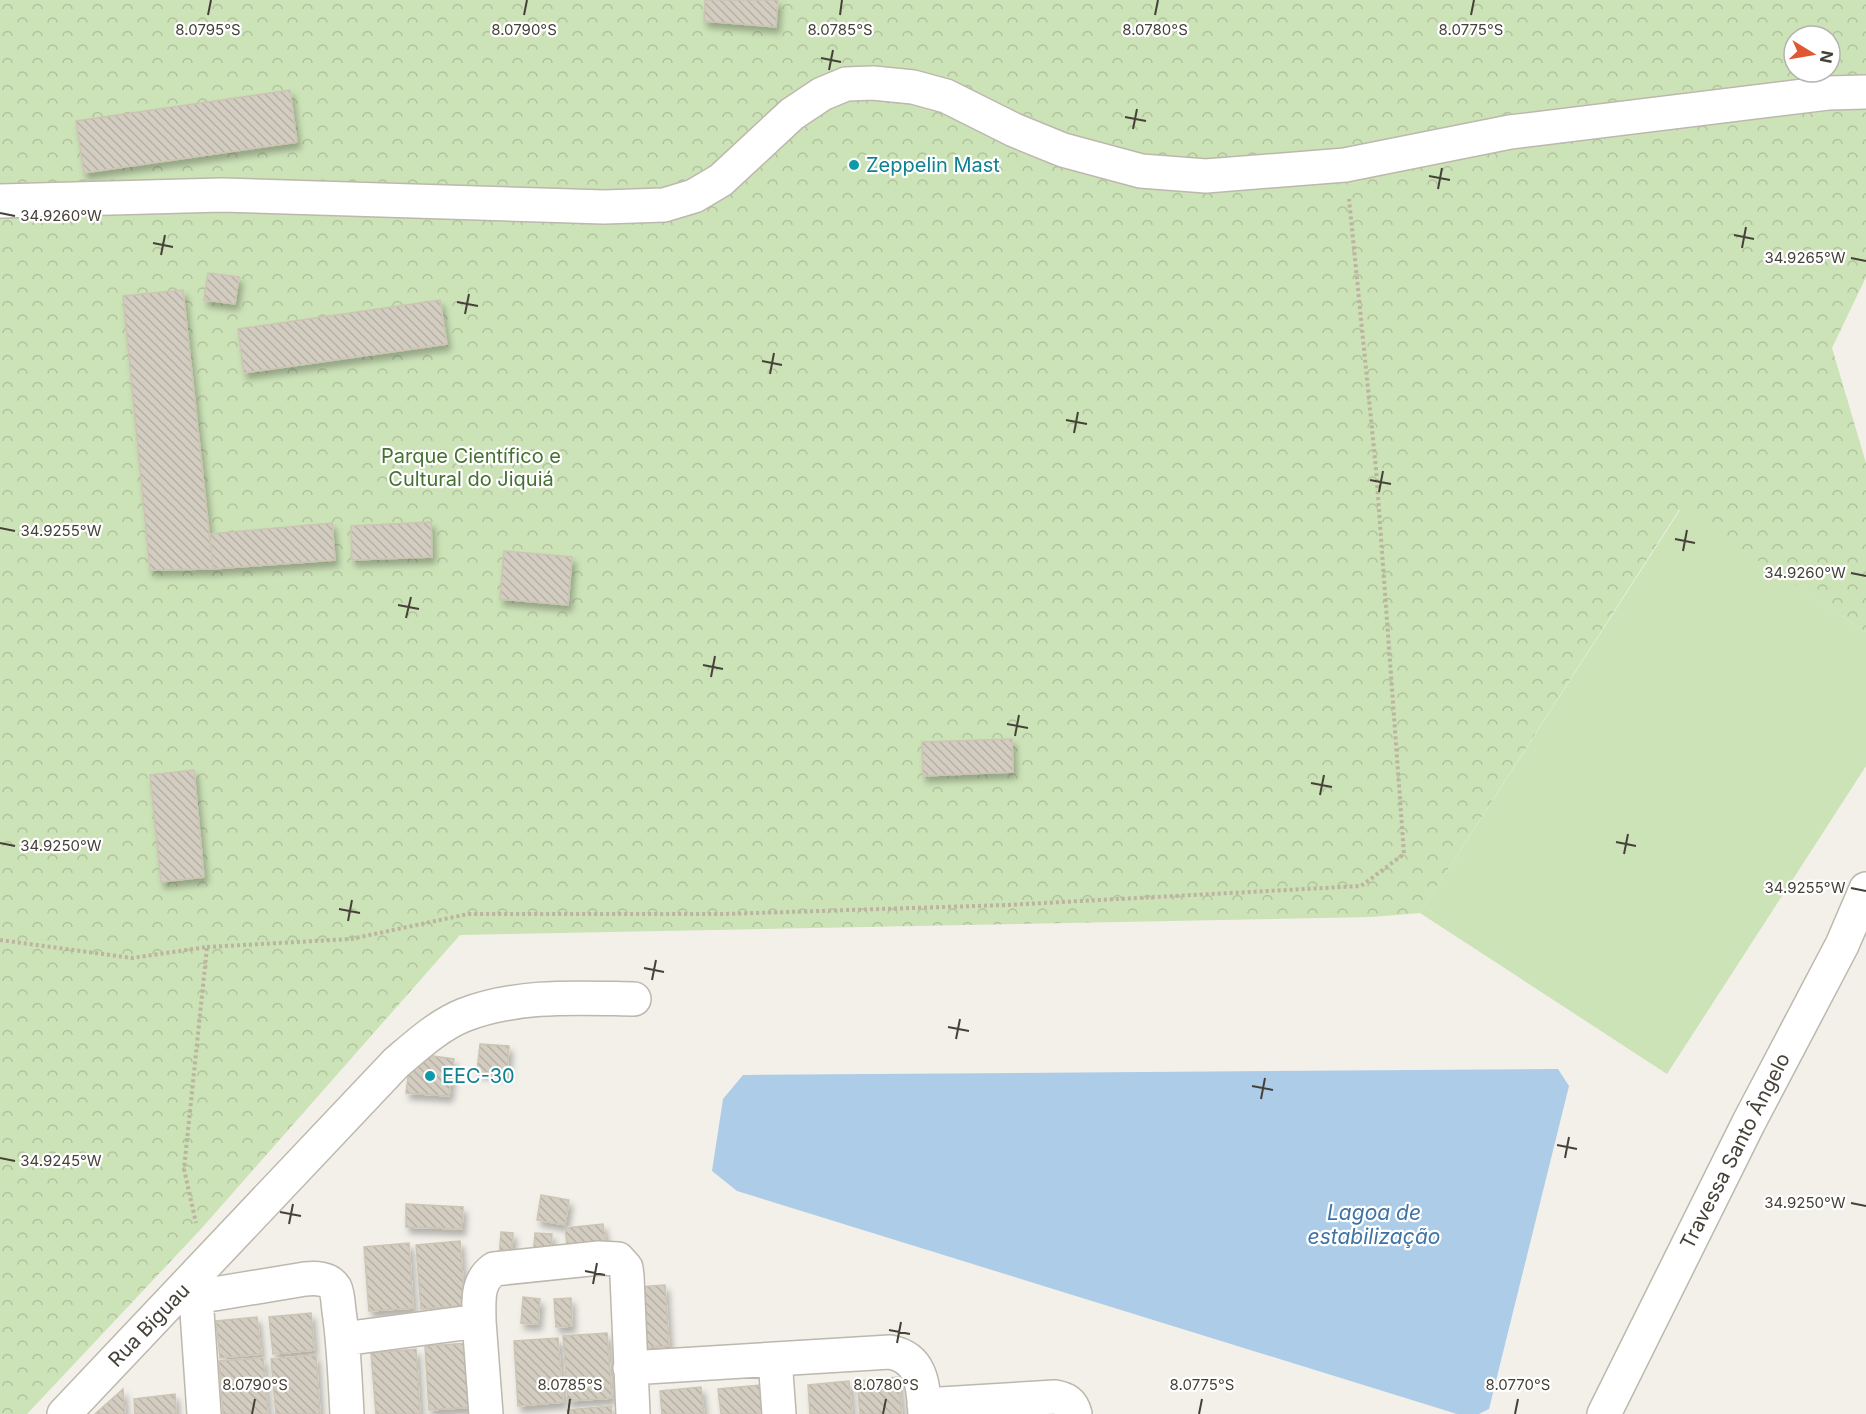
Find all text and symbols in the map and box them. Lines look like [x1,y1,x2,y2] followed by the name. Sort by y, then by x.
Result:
[175,20,241,39] text: 8.0795°S
[491,20,557,39] text: 8.0790°S
[807,20,873,39] text: 8.0785°S
[1122,20,1188,39] text: 8.0780°S
[1439,20,1503,39] text: 8.0775°S
[1782,24,1842,84] north arrow
[1816,49,1838,65] text: N
[866,153,1000,177] place label: Zeppelin Mast
[847,158,861,172] marker: Zeppelin Mast
[20,206,102,225] text: 34.9260°W
[1764,248,1846,267] text: 34.9265°W
[381,444,561,491] park label: Parque Científico e Cultural do Jiquiá
[21,521,102,540] text: 34.9255°W
[1764,563,1846,582] text: 34.9260°W
[20,836,102,855] text: 34.9250°W
[1765,878,1846,897] text: 34.9255°W
[1675,1049,1795,1253] street label: Travessa Santo Ângelo
[442,1064,515,1088] place label: EEC-30
[423,1069,437,1083] marker: EEC-30
[20,1151,102,1170] text: 34.9245°W
[1764,1193,1846,1212] text: 34.9250°W
[1308,1200,1440,1249] water label: Lagoa de estabilização
[103,1278,195,1372] street label: Rua Biguau
[222,1375,288,1394] text: 8.0790°S
[537,1375,603,1394] text: 8.0785°S
[853,1375,919,1394] text: 8.0780°S
[1170,1375,1234,1394] text: 8.0775°S
[1485,1375,1551,1394] text: 8.0770°S

